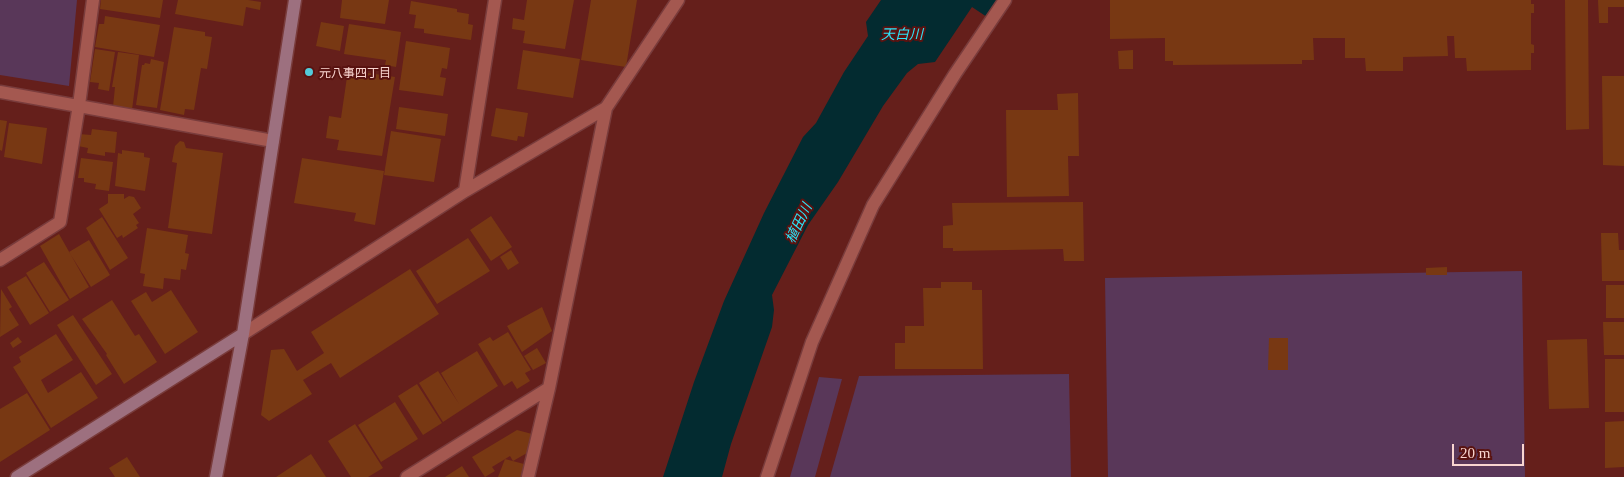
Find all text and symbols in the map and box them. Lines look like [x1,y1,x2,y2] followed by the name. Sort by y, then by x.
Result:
[881,26,923,42] water label: 天白川
[319,65,391,79] place label: 元八事四丁目
[303,66,315,78] marker: 元八事四丁目
[781,200,815,246] water label: 植田川
[1454,434,1526,466] scale bar
[1460,445,1490,461] text: 20 m

